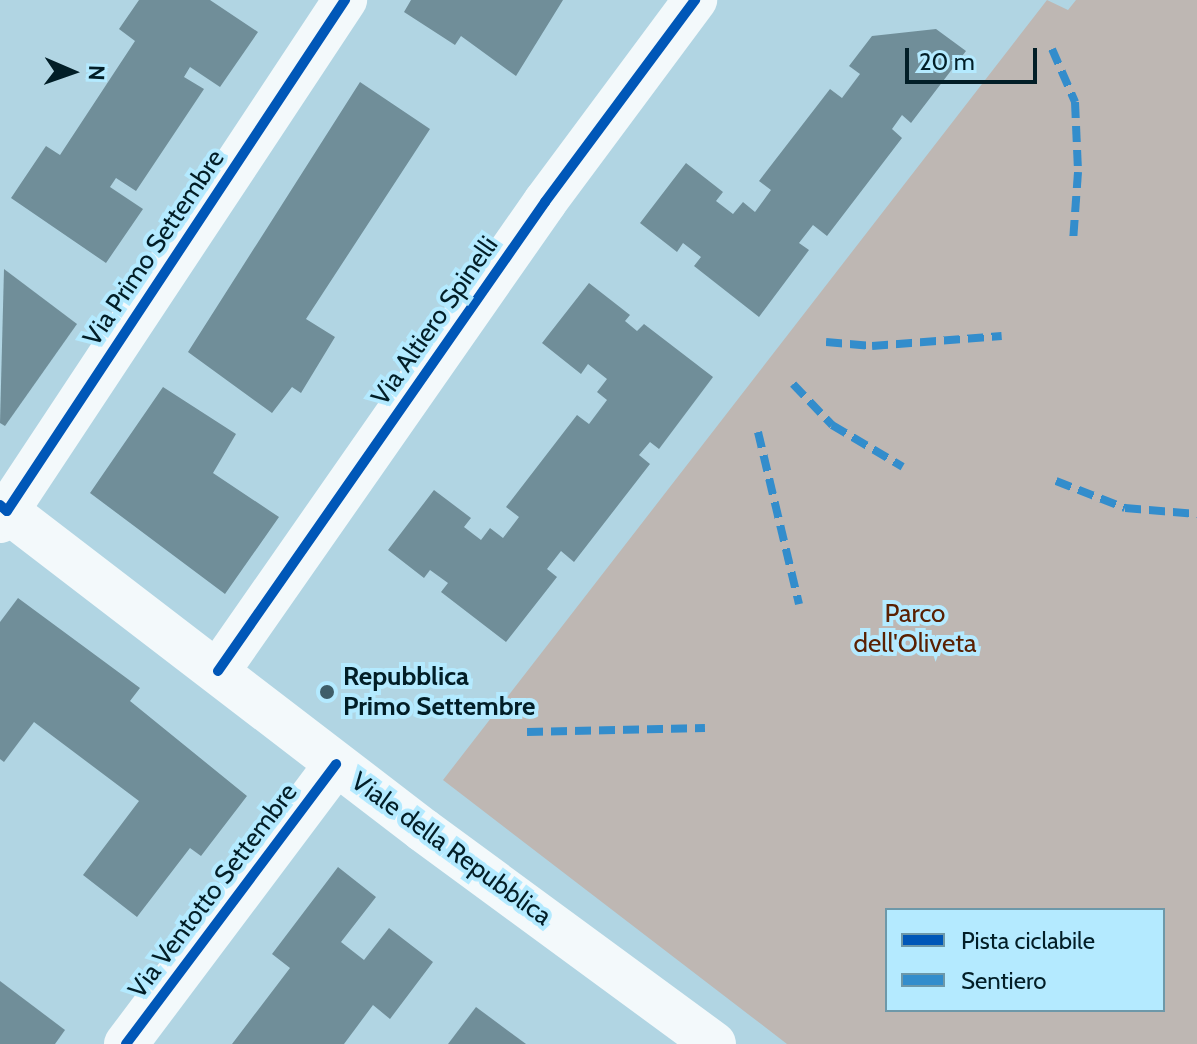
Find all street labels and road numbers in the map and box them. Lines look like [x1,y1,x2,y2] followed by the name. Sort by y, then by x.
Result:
[77,144,231,352] street label: Via Primo Settembre
[365,231,505,411] street label: Via Altiero Spinelli
[345,766,557,932] street label: Viale della Repubblica
[122,777,304,1005] street label: Via Ventotto Settembre

